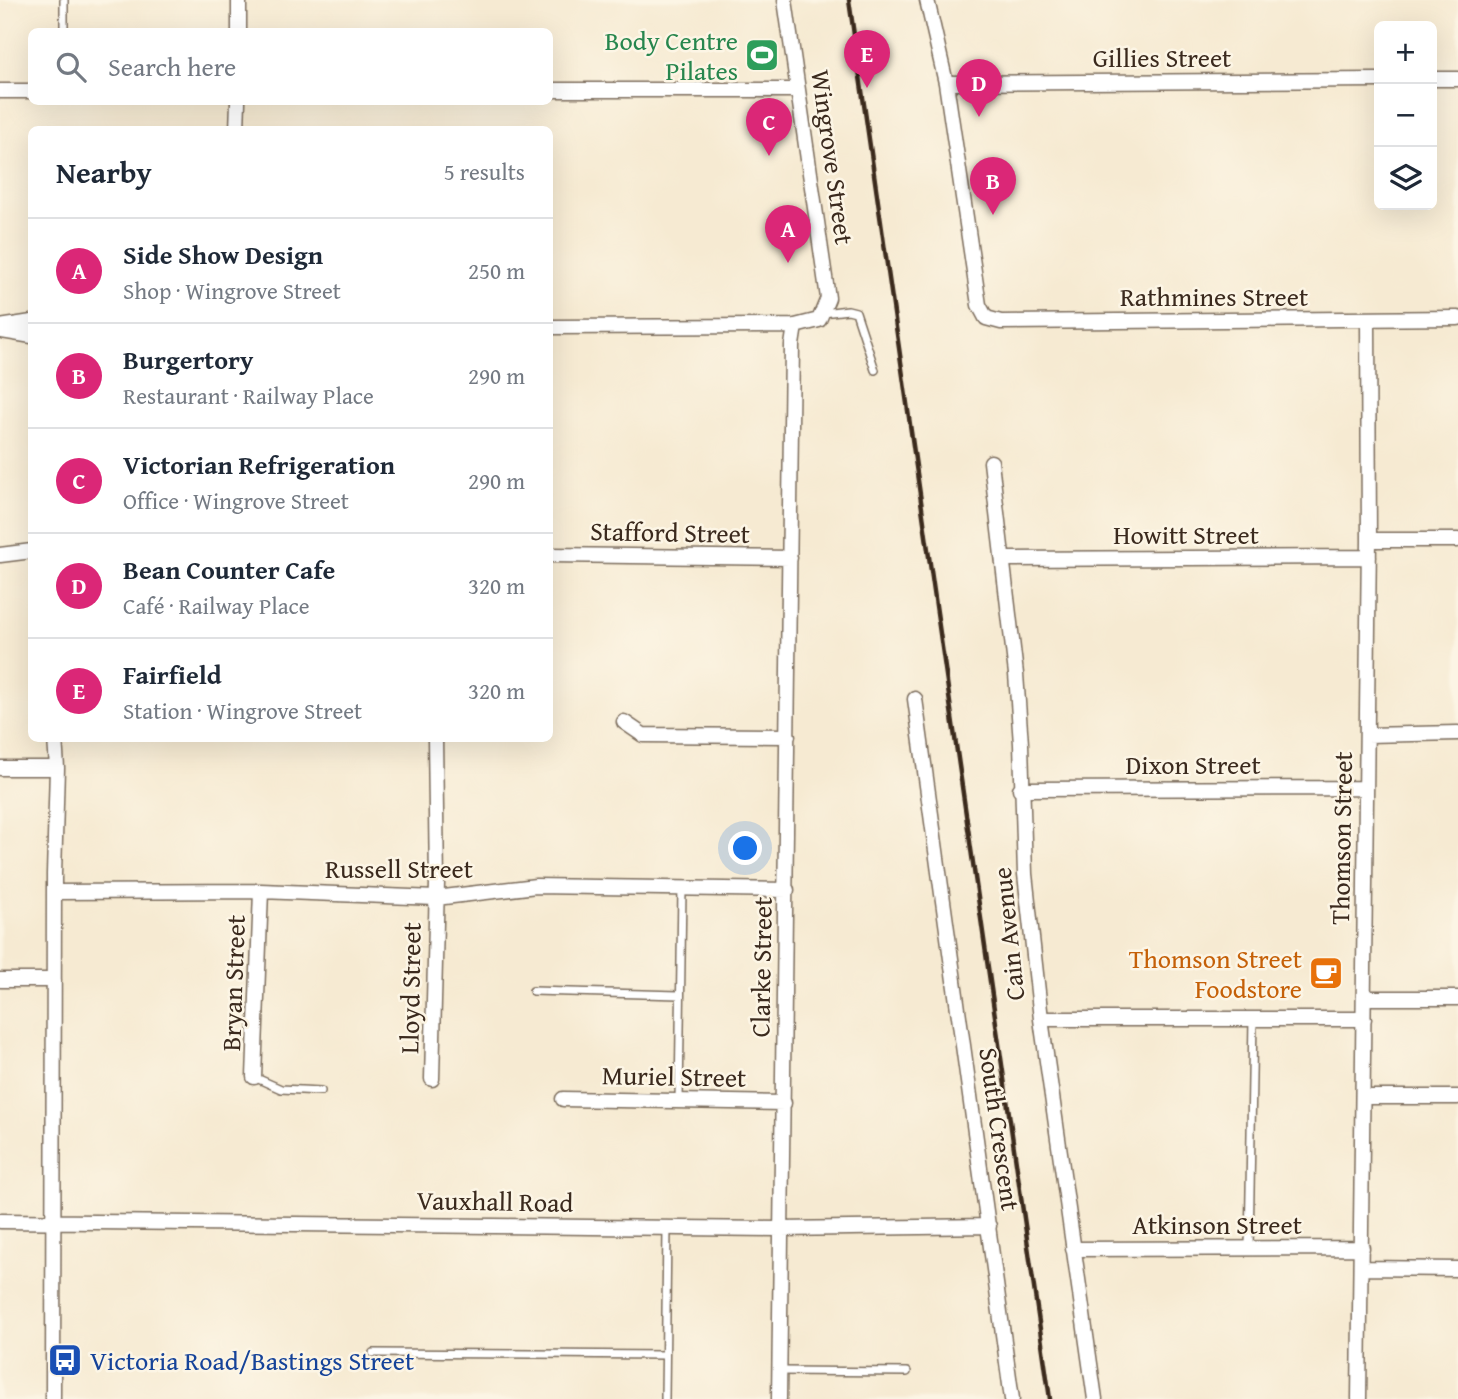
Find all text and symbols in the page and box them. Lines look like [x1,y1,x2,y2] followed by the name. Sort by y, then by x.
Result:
[605,21,738,90] place label: Body Centre Pilates
[1374,21,1437,210] map controls
[1374,21,1437,84] button: +
[28,28,553,105] search box
[844,30,890,88] pin: E
[743,36,781,74] sports icon: Body Centre Pilates
[1093,38,1231,77] street label: Gillies Street
[108,47,236,86] text: Search here
[52,48,90,86] icon: search
[956,59,1002,117] pin: D
[801,67,865,247] street label: Wingrove Street
[1374,84,1437,147] button: −
[746,98,792,156] pin: C
[1374,147,1437,210] button: layers
[56,150,152,194] text: Nearby
[444,155,525,188] text: 5 results
[970,157,1016,215] pin: B
[765,205,811,263] pin: A
[123,235,323,274] text: Side Show Design
[72,254,86,287] text: A
[468,254,525,287] text: 250 m
[123,274,341,307] text: Shop · Wingrove Street
[1120,277,1308,316] street label: Rathmines Street
[123,340,253,379] text: Burgertory
[72,359,86,392] text: B
[468,359,525,392] text: 290 m
[123,379,374,412] text: Restaurant · Railway Place
[123,445,395,484] text: Victorian Refrigeration
[72,464,86,497] text: C
[468,464,525,497] text: 290 m
[123,484,349,517] text: Office · Wingrove Street
[590,511,750,553] street label: Stafford Street
[1113,515,1259,554] street label: Howitt Street
[123,550,335,589] text: Bean Counter Cafe
[72,569,86,602] text: D
[468,569,525,602] text: 320 m
[123,589,310,622] text: Café · Railway Place
[123,655,222,694] text: Fairfield
[73,674,85,707] text: E
[468,674,525,707] text: 320 m
[123,694,362,727] text: Station · Wingrove Street
[1125,745,1261,784] street label: Dixon Street
[1320,751,1362,925] street label: Thomson Street
[728,831,762,865] your location
[325,849,473,888] street label: Russell Street
[982,865,1034,1003] street label: Cain Avenue
[740,896,782,1038] street label: Clarke Street
[211,914,255,1052] street label: Bryan Street
[389,922,431,1054] street label: Lloyd Street
[1129,939,1302,1008] place label: Thomson Street Foodstore
[1307,954,1345,992] cafe icon: Thomson Street Foodstore
[969,1045,1031,1213] street label: South Crescent
[601,1055,747,1097] street label: Muriel Street
[416,1180,574,1222] street label: Vauxhall Road
[1132,1205,1302,1244] street label: Atkinson Street
[46,1341,84,1379] bus stop icon: Victoria Road/Bastings Street
[90,1341,414,1380] place label: Victoria Road/Bastings Street

